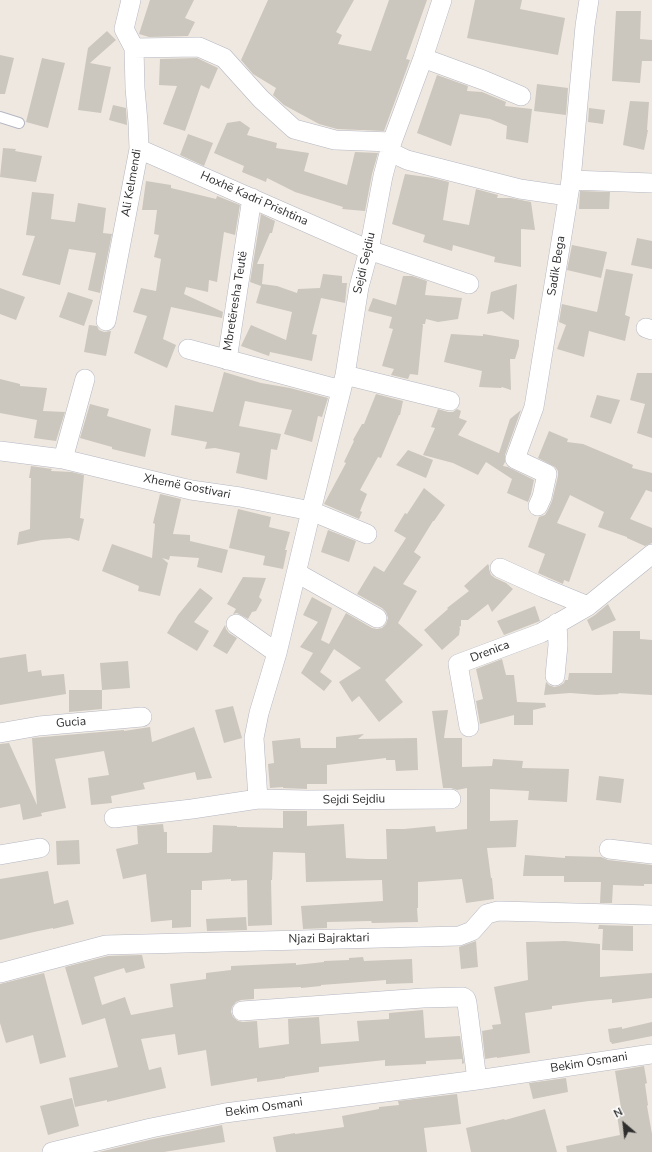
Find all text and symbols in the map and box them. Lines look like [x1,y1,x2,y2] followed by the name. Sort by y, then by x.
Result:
[119,148,145,218] street label: Ali Kelmendi
[198,169,310,229] street label: Hoxhë Kadri Prishtina
[351,231,379,295] street label: Sejdi Sejdiu
[545,235,569,297] street label: Sadik Bega
[221,250,251,352] street label: Mbretëresha Teutë
[142,472,232,502] street label: Xhemë Gostivari
[468,638,512,666] street label: Drenica
[55,715,87,731] street label: Gucia
[323,792,385,808] street label: Sejdi Sejdiu
[288,931,370,947] street label: Njazi Bajraktari
[549,1050,629,1076] street label: Bekim Osmani
[224,1095,304,1121] street label: Bekim Osmani
[604,1104,644,1144] north arrow
[611,1104,625,1122] text: N

